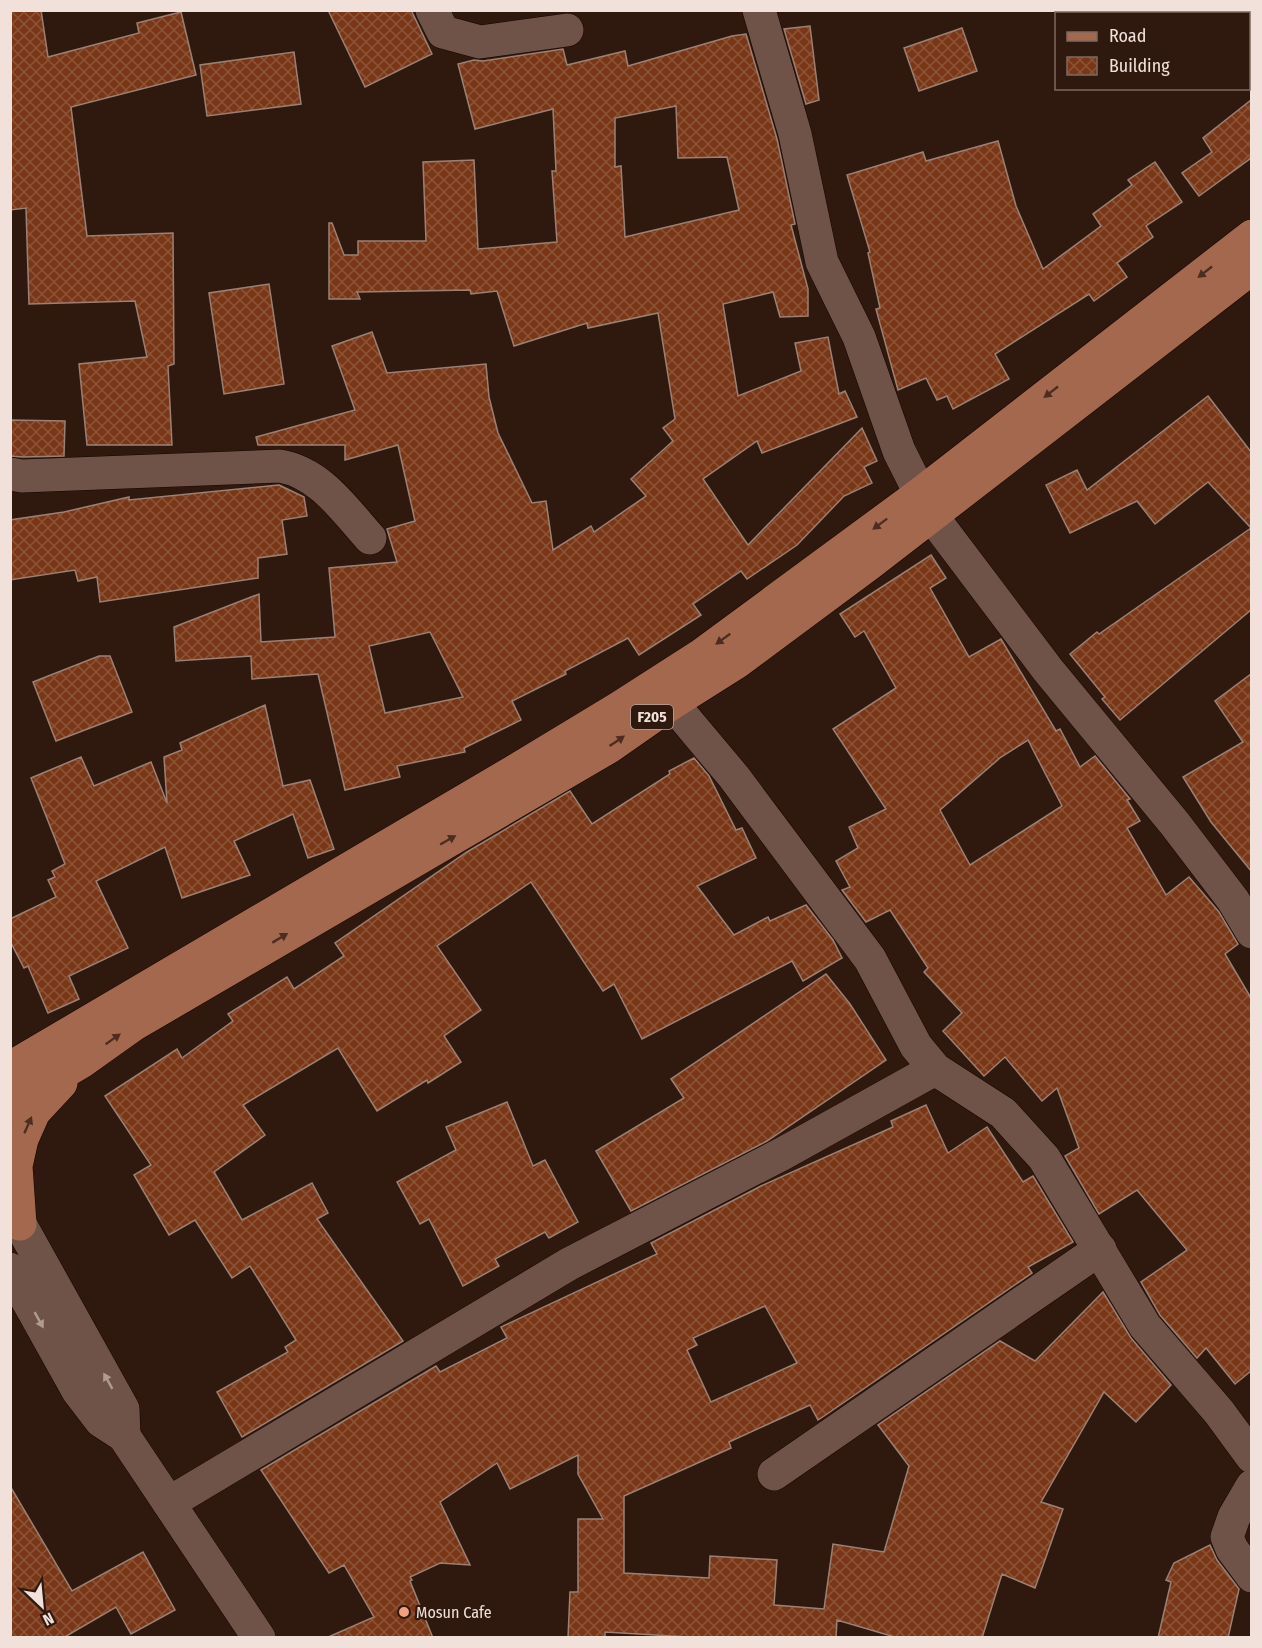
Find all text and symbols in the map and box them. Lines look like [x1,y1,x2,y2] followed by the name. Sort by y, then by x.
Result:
[1055,12,1250,90] legend
[1109,25,1146,47] text: Road
[1109,55,1170,77] text: Building
[1197,266,1213,278] one-way arrow
[1043,385,1059,398] one-way arrow
[873,517,888,529] one-way arrow
[716,633,731,645] one-way arrow
[631,705,673,729] road number: F205
[608,736,625,747] one-way arrow
[440,834,456,845] one-way arrow
[272,933,289,943] one-way arrow
[105,1033,121,1045] one-way arrow
[24,1117,33,1134] one-way arrow
[34,1312,44,1329] one-way arrow
[103,1372,113,1389] one-way arrow
[12,1576,72,1636] north arrow
[416,1603,492,1622] place label: Mosun Cafe
[397,1605,411,1619] marker: Mosun Cafe
[40,1608,57,1630] text: N

